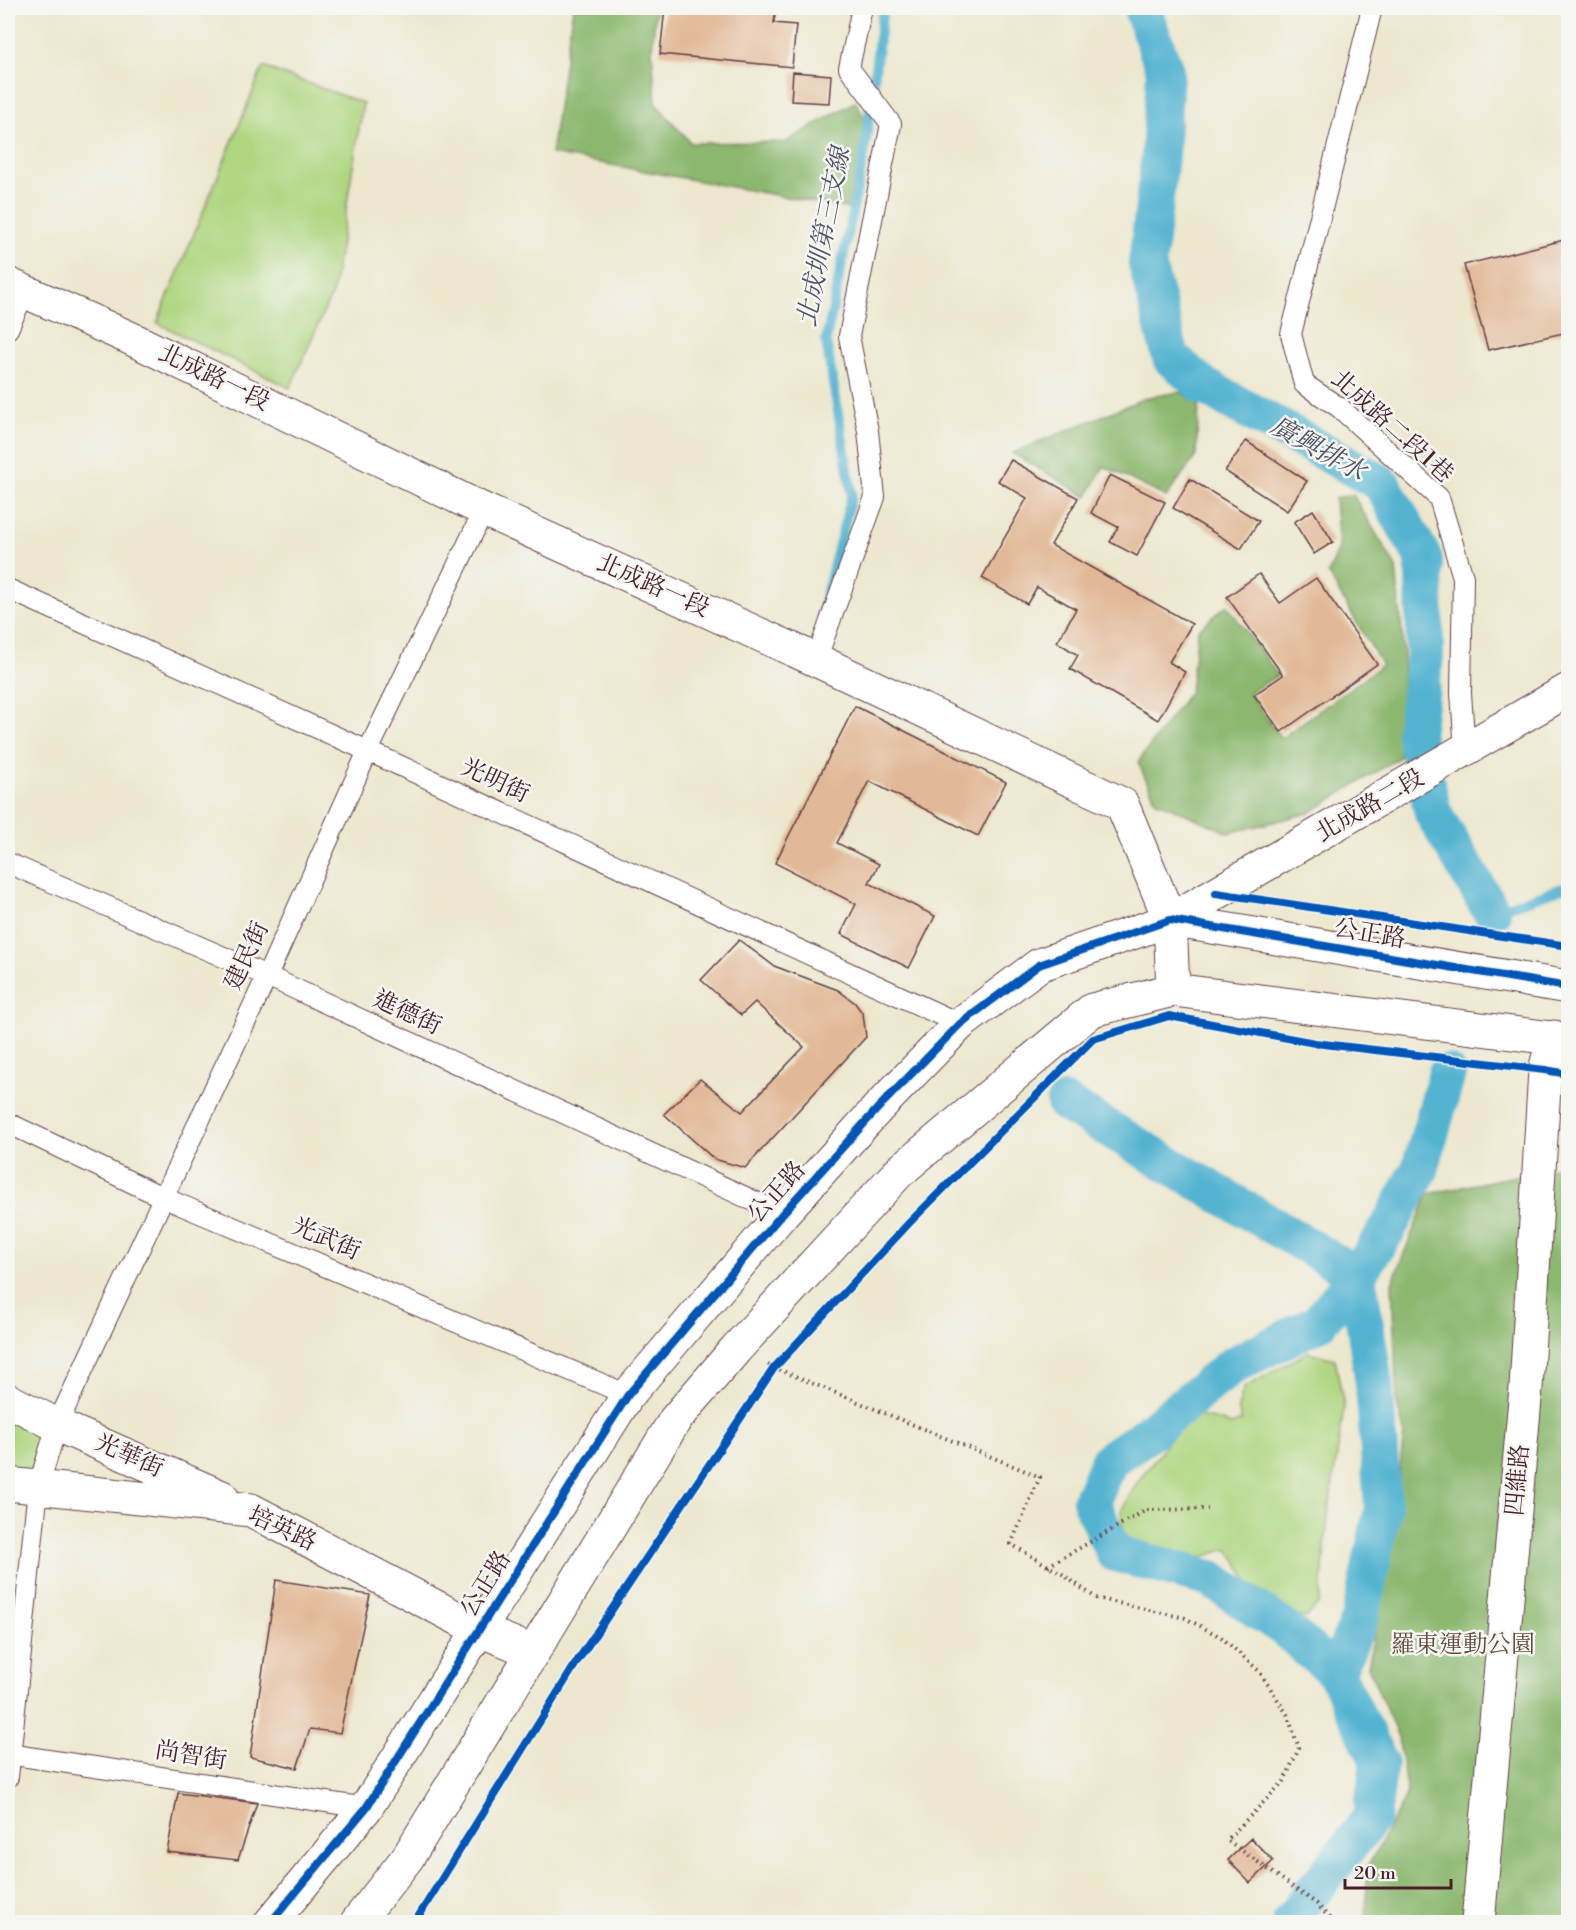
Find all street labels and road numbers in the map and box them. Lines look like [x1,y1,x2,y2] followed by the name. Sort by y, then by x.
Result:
[153,338,275,418] street label: 北成路一段
[1325,364,1459,490] street label: 北成路二段1巷
[592,548,714,624] street label: 北成路一段
[456,752,534,810] street label: 光明街
[1311,763,1429,849] street label: 北成路二段
[1332,913,1408,955] street label: 公正路
[218,917,276,995] street label: 建民街
[368,984,446,1042] street label: 進德街
[742,1155,812,1229] street label: 公正路
[287,1211,365,1267] street label: 光武街
[90,1428,168,1484] street label: 光華街
[1500,1443,1536,1517] street label: 四維路
[243,1500,321,1558] street label: 培英路
[454,1546,518,1622] street label: 公正路
[153,1736,229,1776] street label: 尚智街

